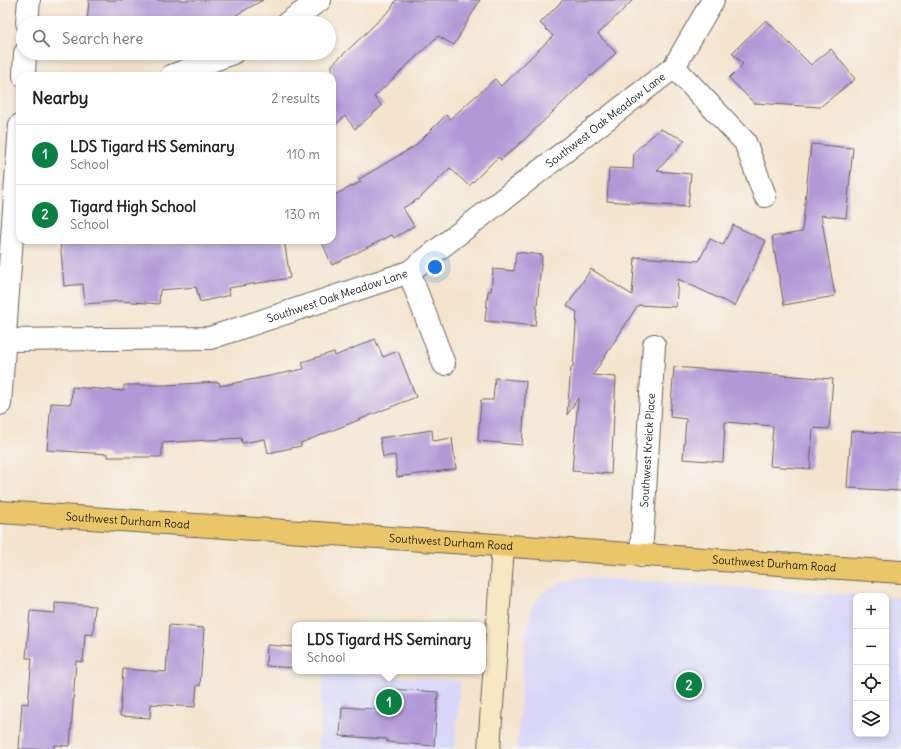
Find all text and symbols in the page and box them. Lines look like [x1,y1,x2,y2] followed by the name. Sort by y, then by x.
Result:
[16,16,336,60] search box
[30,27,52,49] icon: search
[62,29,143,48] text: Search here
[543,69,668,171] street label: Southwest Oak Meadow Lane
[32,87,88,109] text: Nearby
[271,90,320,107] text: 2 results
[70,137,235,156] text: LDS Tigard HS Seminary
[42,146,48,163] text: 1
[287,146,320,163] text: 110 m
[70,156,109,173] text: School
[70,197,196,216] text: Tigard High School
[41,206,49,223] text: 2
[284,206,320,223] text: 130 m
[70,216,109,233] text: School
[425,257,445,277] your location
[265,266,409,326] street label: Southwest Oak Meadow Lane
[637,393,658,508] street label: Southwest Kreick Place
[65,509,191,532] street label: Southwest Durham Road
[389,531,514,553] street label: Southwest Durham Road
[712,552,837,575] street label: Southwest Durham Road
[853,593,889,737] map controls
[853,593,889,629] button: +
[292,622,486,674] popup
[853,629,889,665] button: −
[307,630,471,649] text: LDS Tigard HS Seminary
[307,649,346,666] text: School
[853,665,889,701] button: locate
[676,670,702,700] pin: 2
[376,687,402,717] pin: 1
[853,701,889,737] button: layers

